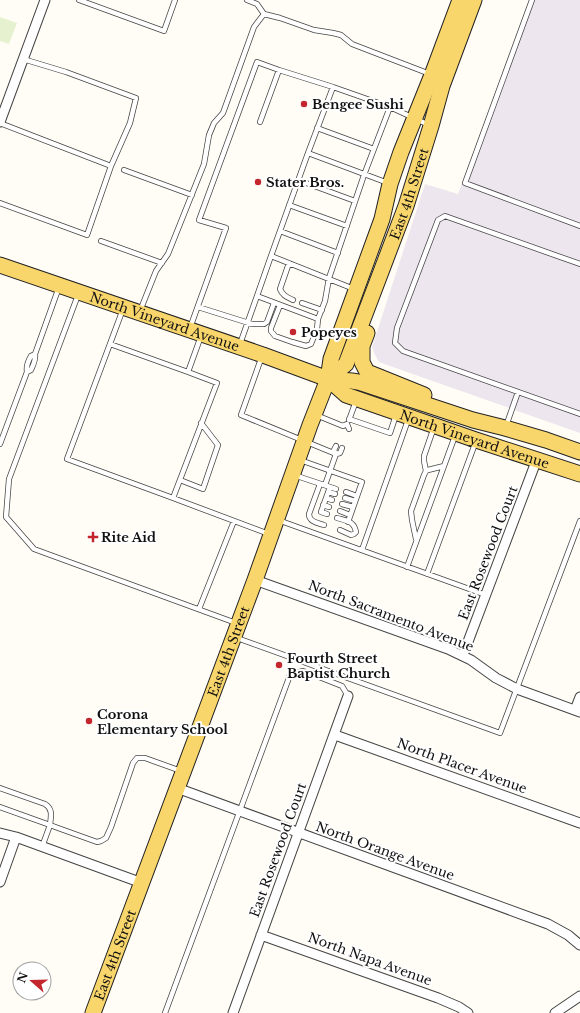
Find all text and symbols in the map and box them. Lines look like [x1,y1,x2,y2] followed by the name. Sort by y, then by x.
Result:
[312,96,404,113] place label: Bengee Sushi
[299,99,309,109] marker: Bengee Sushi
[386,146,432,242] street label: East 4th Street
[266,174,344,191] place label: Stater Bros.
[253,177,263,187] marker: Stater Bros.
[88,288,242,355] street label: North Vineyard Avenue
[301,324,357,341] place label: Popeyes
[288,327,298,337] marker: Popeyes
[398,406,552,472] street label: North Vineyard Avenue
[455,484,521,622] street label: East Rosewood Court
[101,529,156,546] place label: Rite Aid
[88,532,98,542] marker: Rite Aid
[306,577,476,655] street label: North Sacramento Avenue
[204,604,253,699] street label: East 4th Street
[287,650,391,682] place label: Fourth Street Baptist Church
[274,660,284,670] marker: Fourth Street Baptist Church
[97,706,228,738] place label: Corona Elementary School
[84,716,94,726] marker: Corona Elementary School
[395,735,529,797] street label: North Placer Avenue
[246,780,310,920] street label: East Rosewood Court
[313,818,457,884] street label: North Orange Avenue
[90,907,139,1003] street label: East 4th Street
[306,929,434,989] street label: North Napa Avenue
[12,961,52,1001] north arrow
[14,970,31,985] text: N

